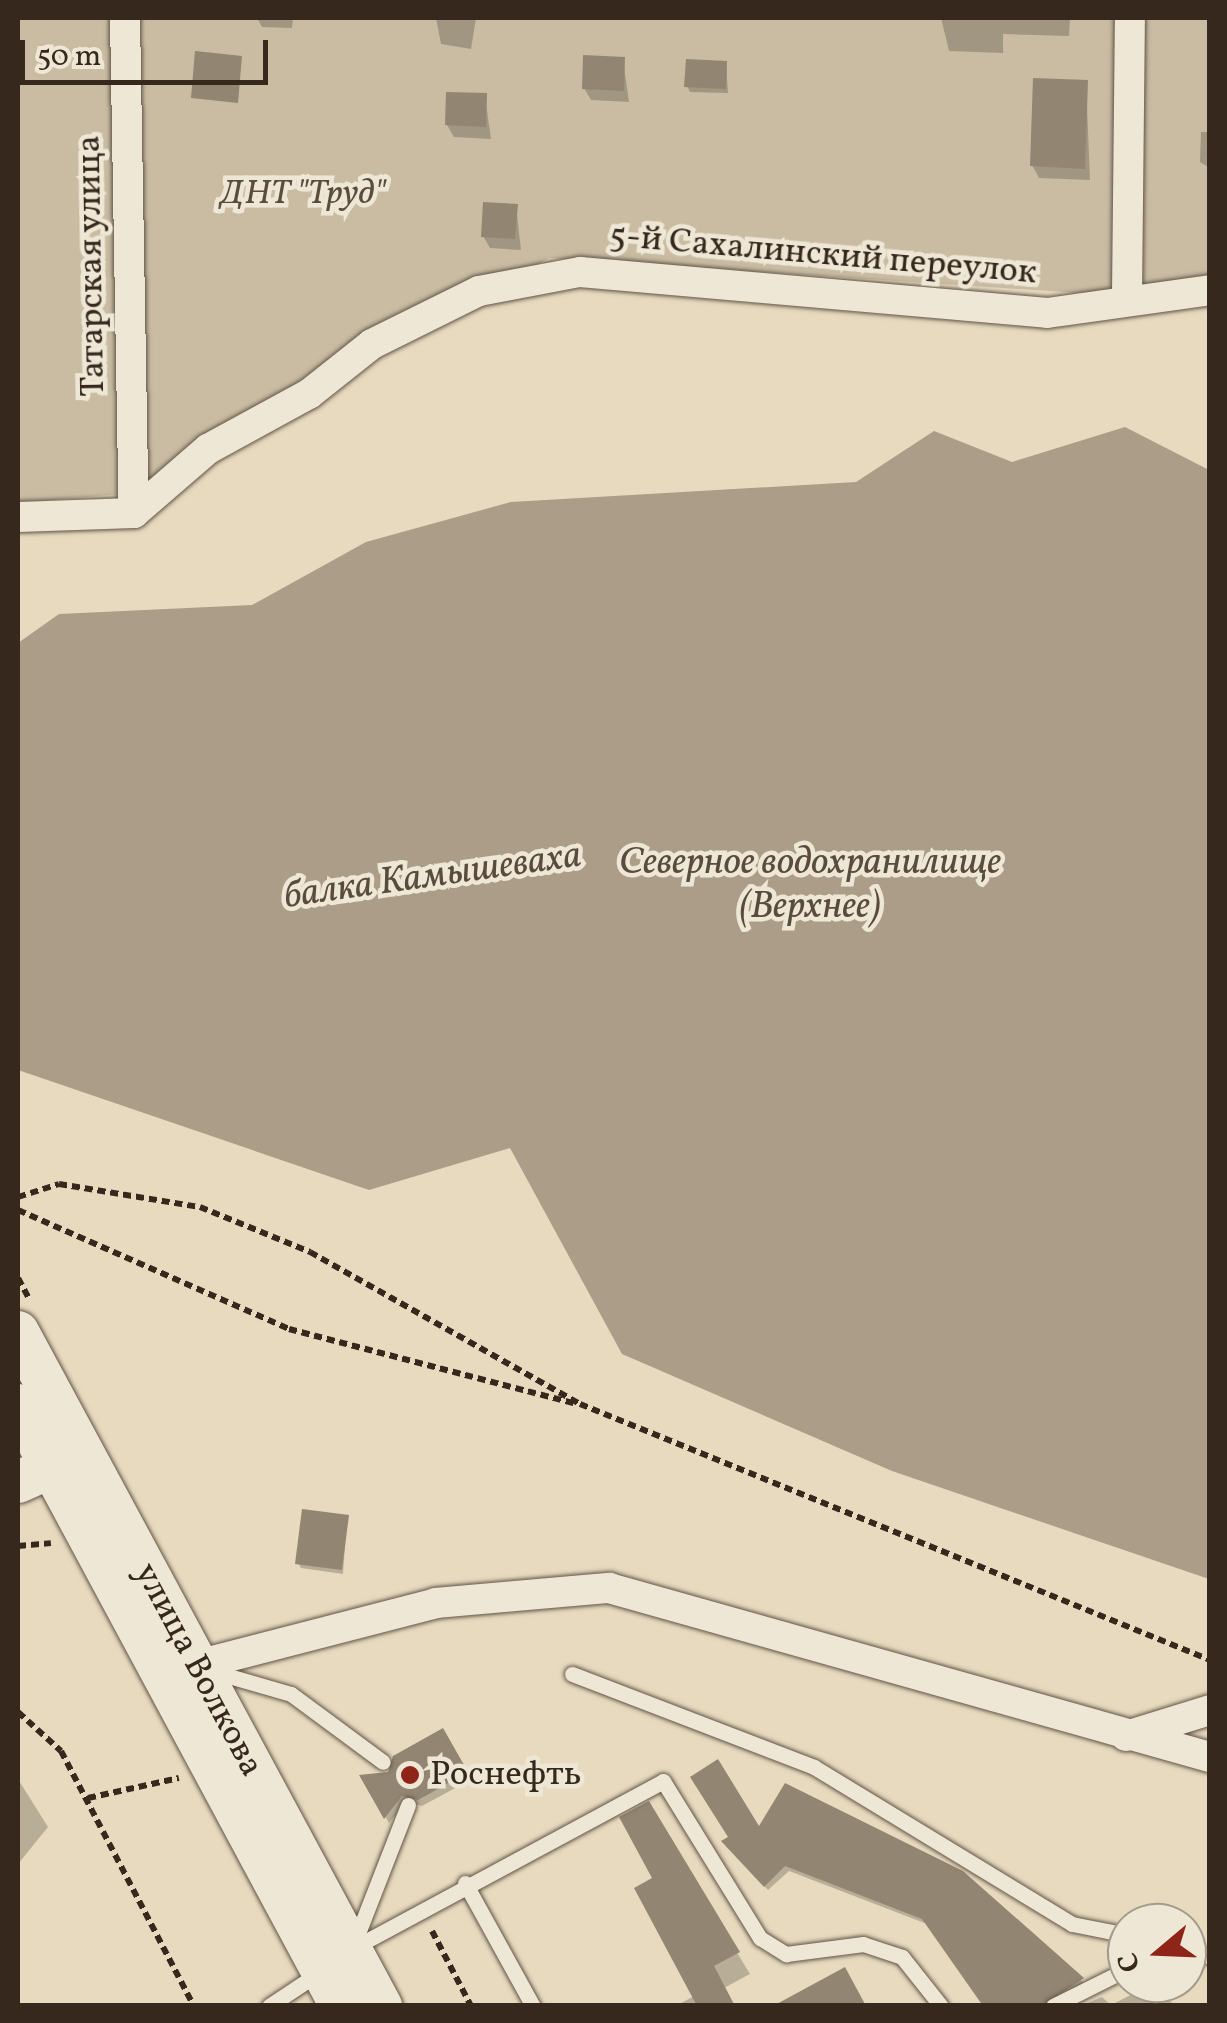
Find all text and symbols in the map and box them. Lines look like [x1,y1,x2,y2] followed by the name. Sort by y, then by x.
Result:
[25,20,272,82] scale bar
[37,36,101,78] text: 50 m
[69,134,115,398] street label: Татарская улица
[220,173,386,215] park label: ДНТ "Труд"
[608,215,1038,295] street label: 5-й Сахалинский переулок
[281,834,585,920] water label: балка Камышеваха
[619,841,1001,931] water label: Северное водохранилище (Верхнее)
[124,1556,272,1784] street label: улица Волкова
[430,1754,581,1796] place label: Роснефть
[399,1764,421,1786] marker: Роснефть
[1107,1903,1207,2003] north arrow
[1109,1947,1151,1977] text: С

